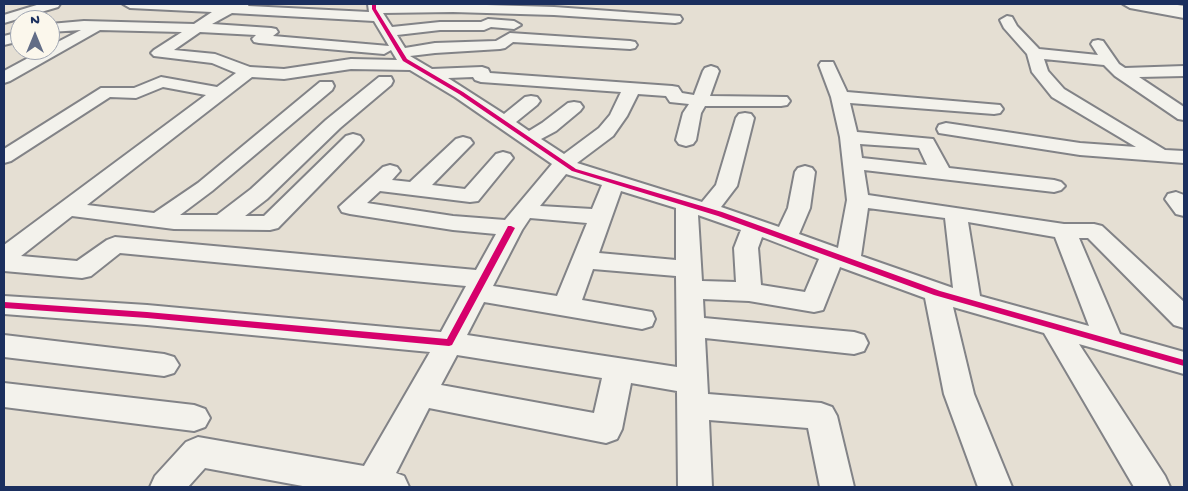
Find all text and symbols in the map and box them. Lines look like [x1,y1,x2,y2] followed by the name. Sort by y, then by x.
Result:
[10,10,60,60] north arrow
[30,12,40,29] text: N

